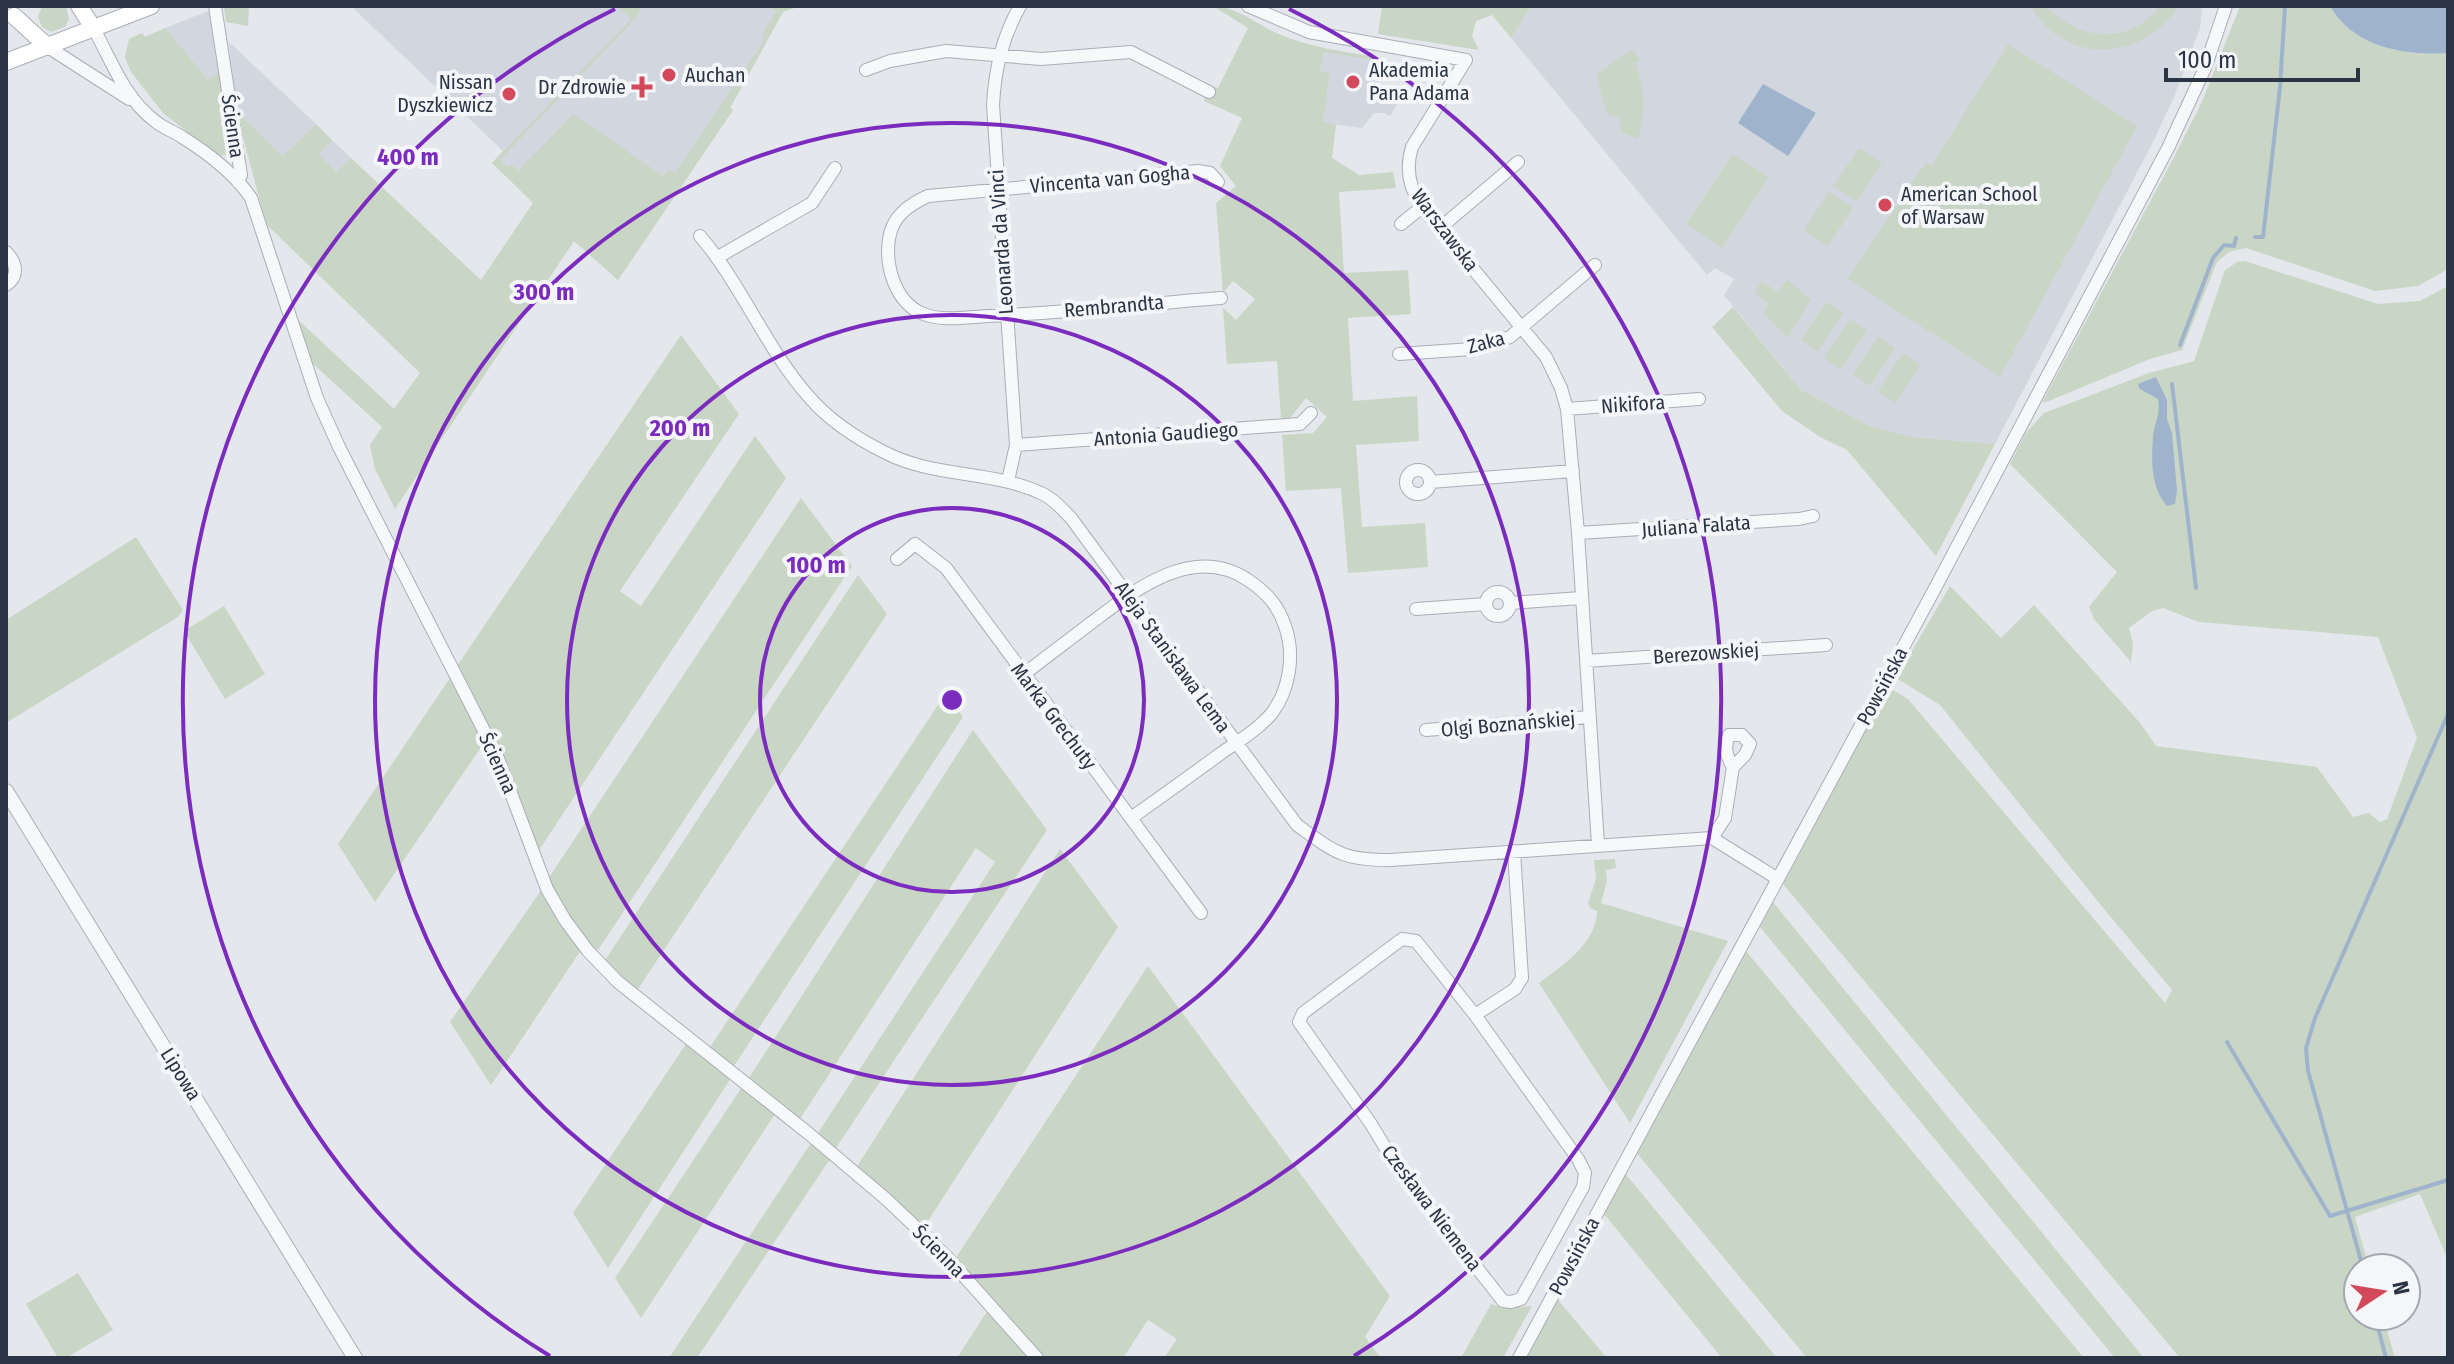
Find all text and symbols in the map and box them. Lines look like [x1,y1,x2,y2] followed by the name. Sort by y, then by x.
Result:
[2166,32,2358,82] scale bar
[2178,46,2236,74] text: 100 m
[1369,58,1469,105] place label: Akademia Pana Adama
[685,63,745,87] place label: Auchan
[660,66,678,84] marker: Auchan
[397,70,493,117] place label: Nissan Dyszkiewicz
[1344,73,1362,91] marker: Akademia Pana Adama
[538,75,626,99] place label: Dr Zdrowie
[633,78,651,96] marker: Dr Zdrowie
[500,85,518,103] marker: Nissan Dyszkiewicz
[217,93,249,159] street label: Ścienna
[377,143,439,171] text: 400 m
[1029,160,1191,198] street label: Vincenta van Gogha
[984,169,1018,315] street label: Leonarda da Vinci
[1901,182,2038,229] place label: American School of Warsaw
[1406,184,1484,276] street label: Warszawska
[1876,196,1894,214] marker: American School of Warsaw
[513,278,574,306] text: 300 m
[1063,290,1165,322] street label: Rembrandta
[1465,326,1507,358] street label: Zaka
[1600,390,1666,418] street label: Nikifora
[649,414,710,442] text: 200 m
[1093,417,1239,451] street label: Antonia Gaudiego
[1641,510,1751,542] street label: Juliana Falata
[786,551,846,579] text: 100 m
[1110,577,1236,737] street label: Aleja Stanisława Lema
[1652,637,1760,669] street label: Berezowskiej
[1851,643,1913,729] street label: Powsińska
[1006,658,1102,774] street label: Marka Grechuty
[938,686,966,714] centre of rings
[1440,706,1576,742] street label: Olgi Boznańskiej
[474,729,522,797] street label: Ścienna
[156,1043,206,1105] street label: Lipowa
[1377,1140,1487,1276] street label: Czesława Niemena
[1543,1213,1605,1299] street label: Powsińska
[908,1220,970,1282] street label: Ścienna
[2342,1252,2422,1332] north arrow
[2386,1279,2416,1297] text: N

